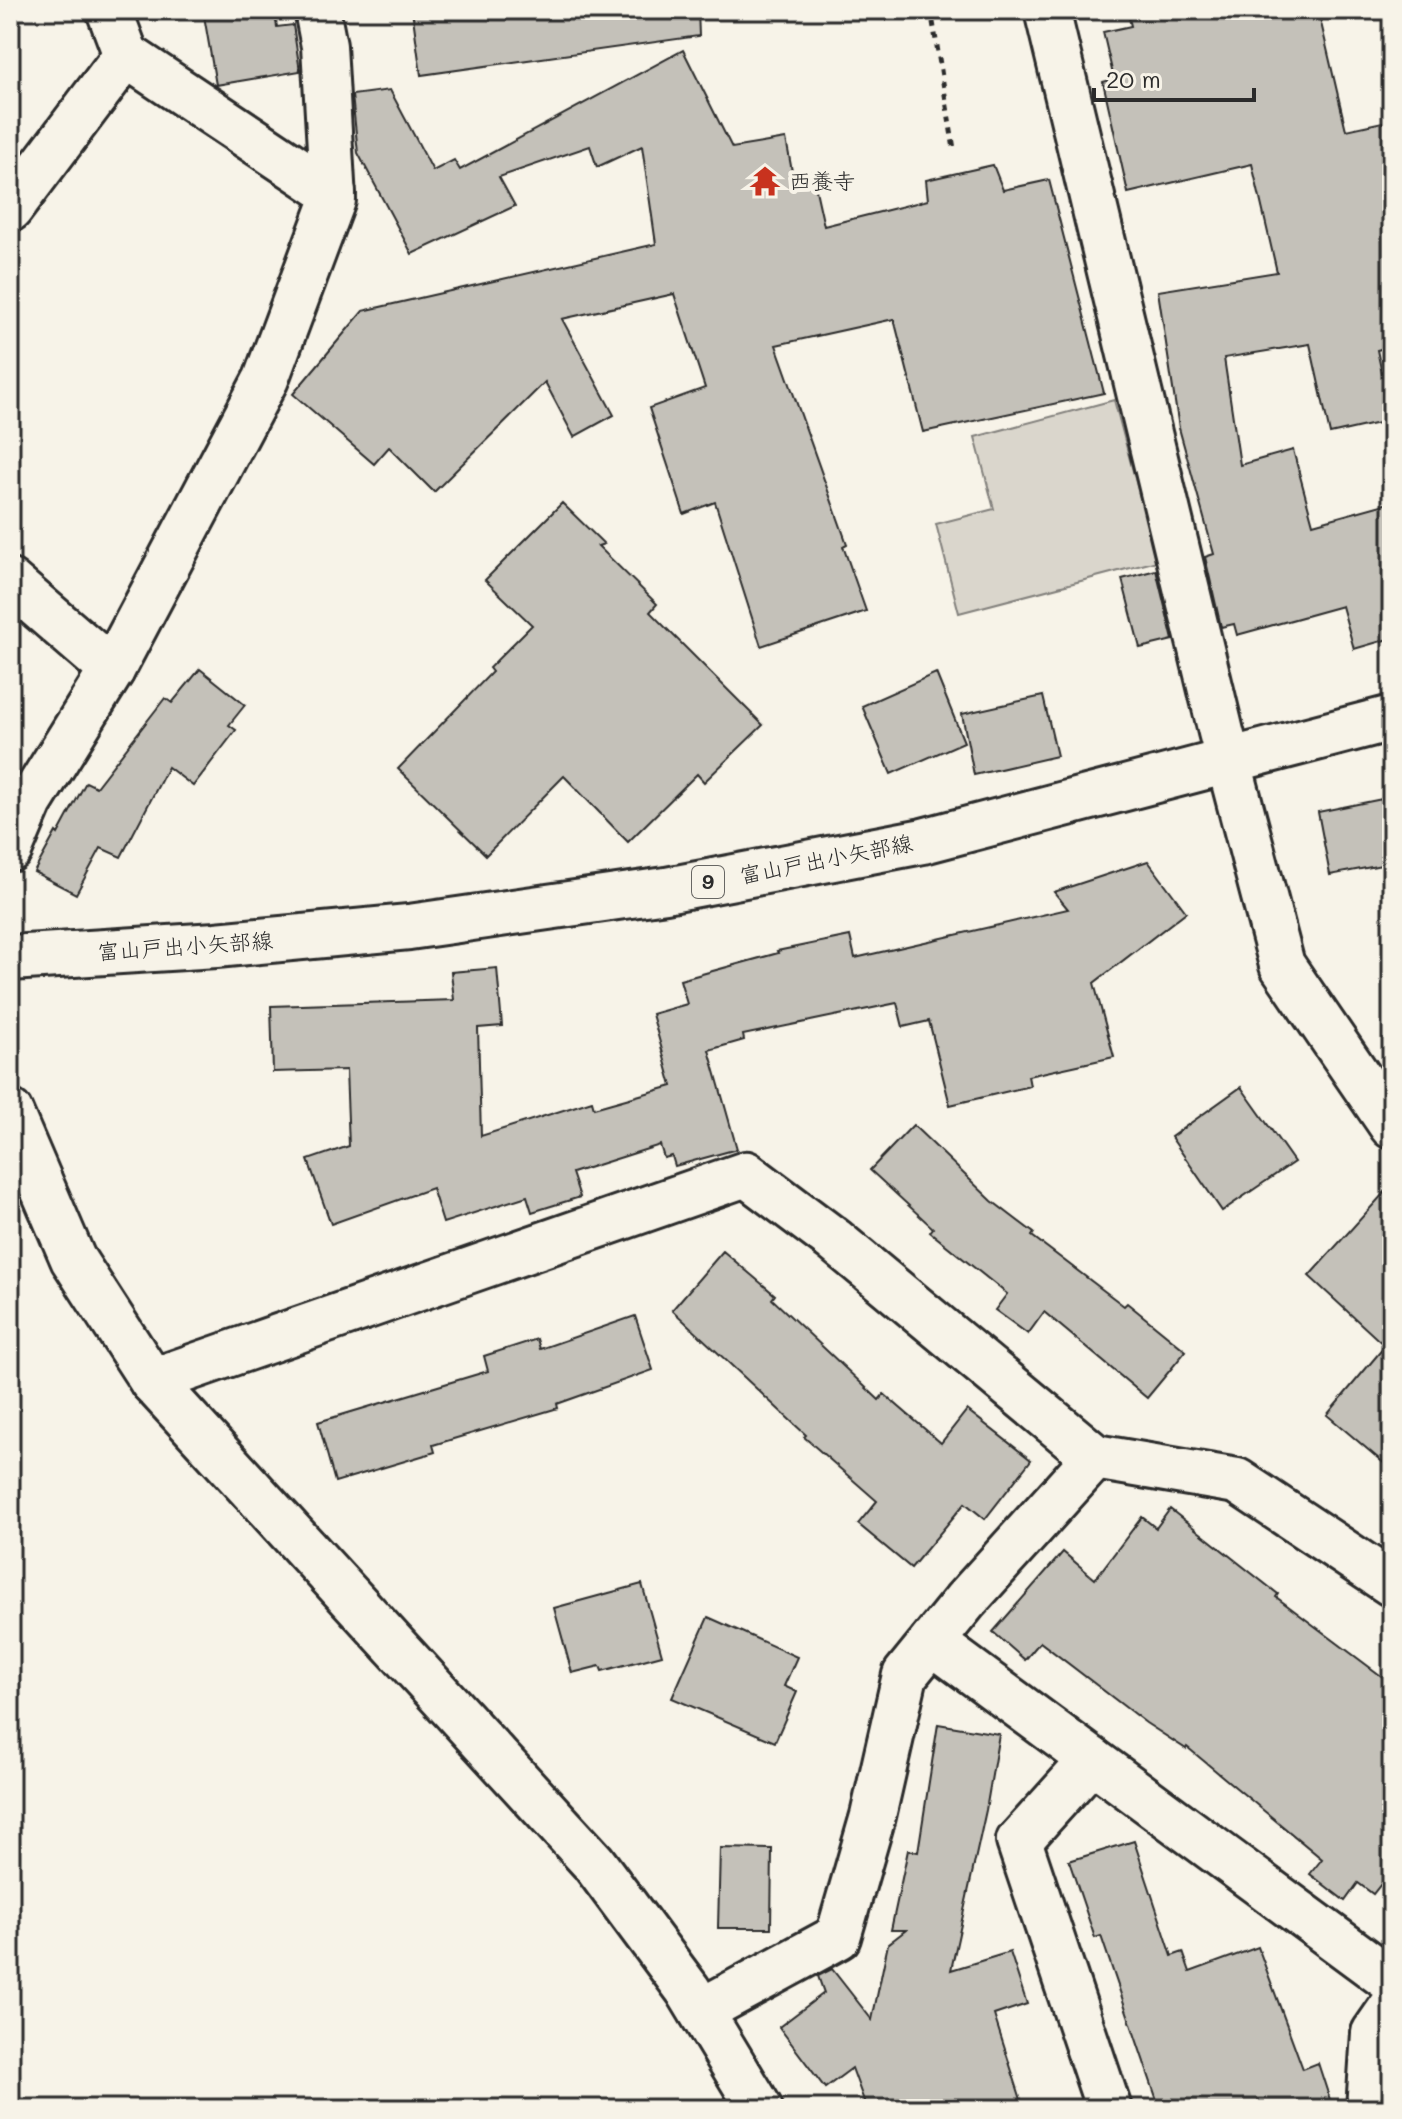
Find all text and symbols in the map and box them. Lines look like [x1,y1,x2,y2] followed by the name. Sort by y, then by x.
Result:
[1094,52,1254,102] scale bar
[1106,63,1161,94] text: 20 m
[748,164,782,198] temple icon: 西養寺
[789,166,855,195] place label: 西養寺
[737,827,915,890] street label: 富山戸出小矢部線
[692,866,724,898] road number: 9
[96,925,274,966] street label: 富山戸出小矢部線

